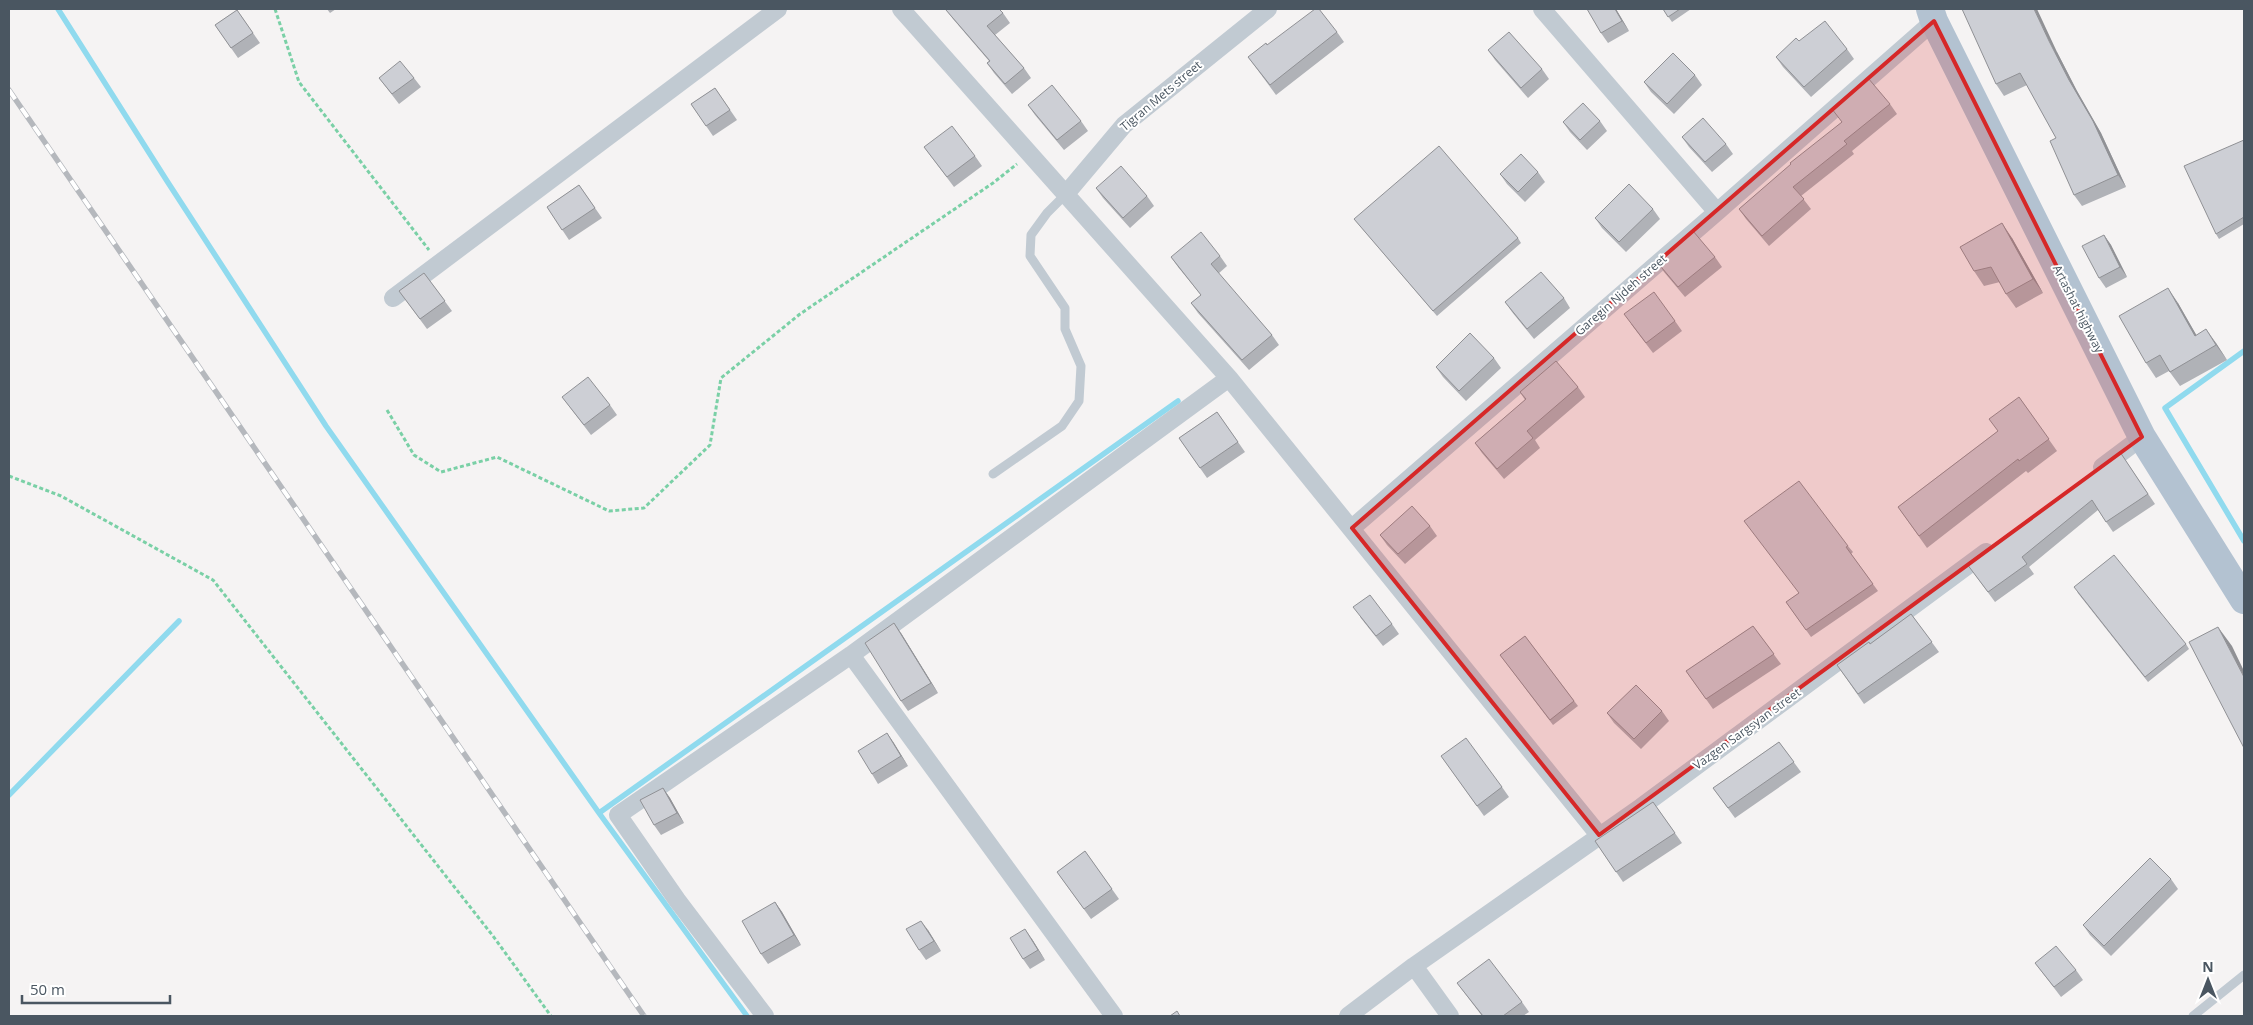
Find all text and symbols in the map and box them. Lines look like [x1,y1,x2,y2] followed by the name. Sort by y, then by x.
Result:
[1116,56,1205,135] street label: Tigran Mets street
[1571,250,1670,339] street label: Garegin Njdeh street
[2049,262,2108,357] street label: Artashat highway
[1689,684,1804,773] street label: Vazgen Sargsyan street
[2183,955,2233,1005] north arrow
[2202,957,2214,976] text: N
[22,972,170,1004] scale bar
[30,979,65,999] text: 50 m

